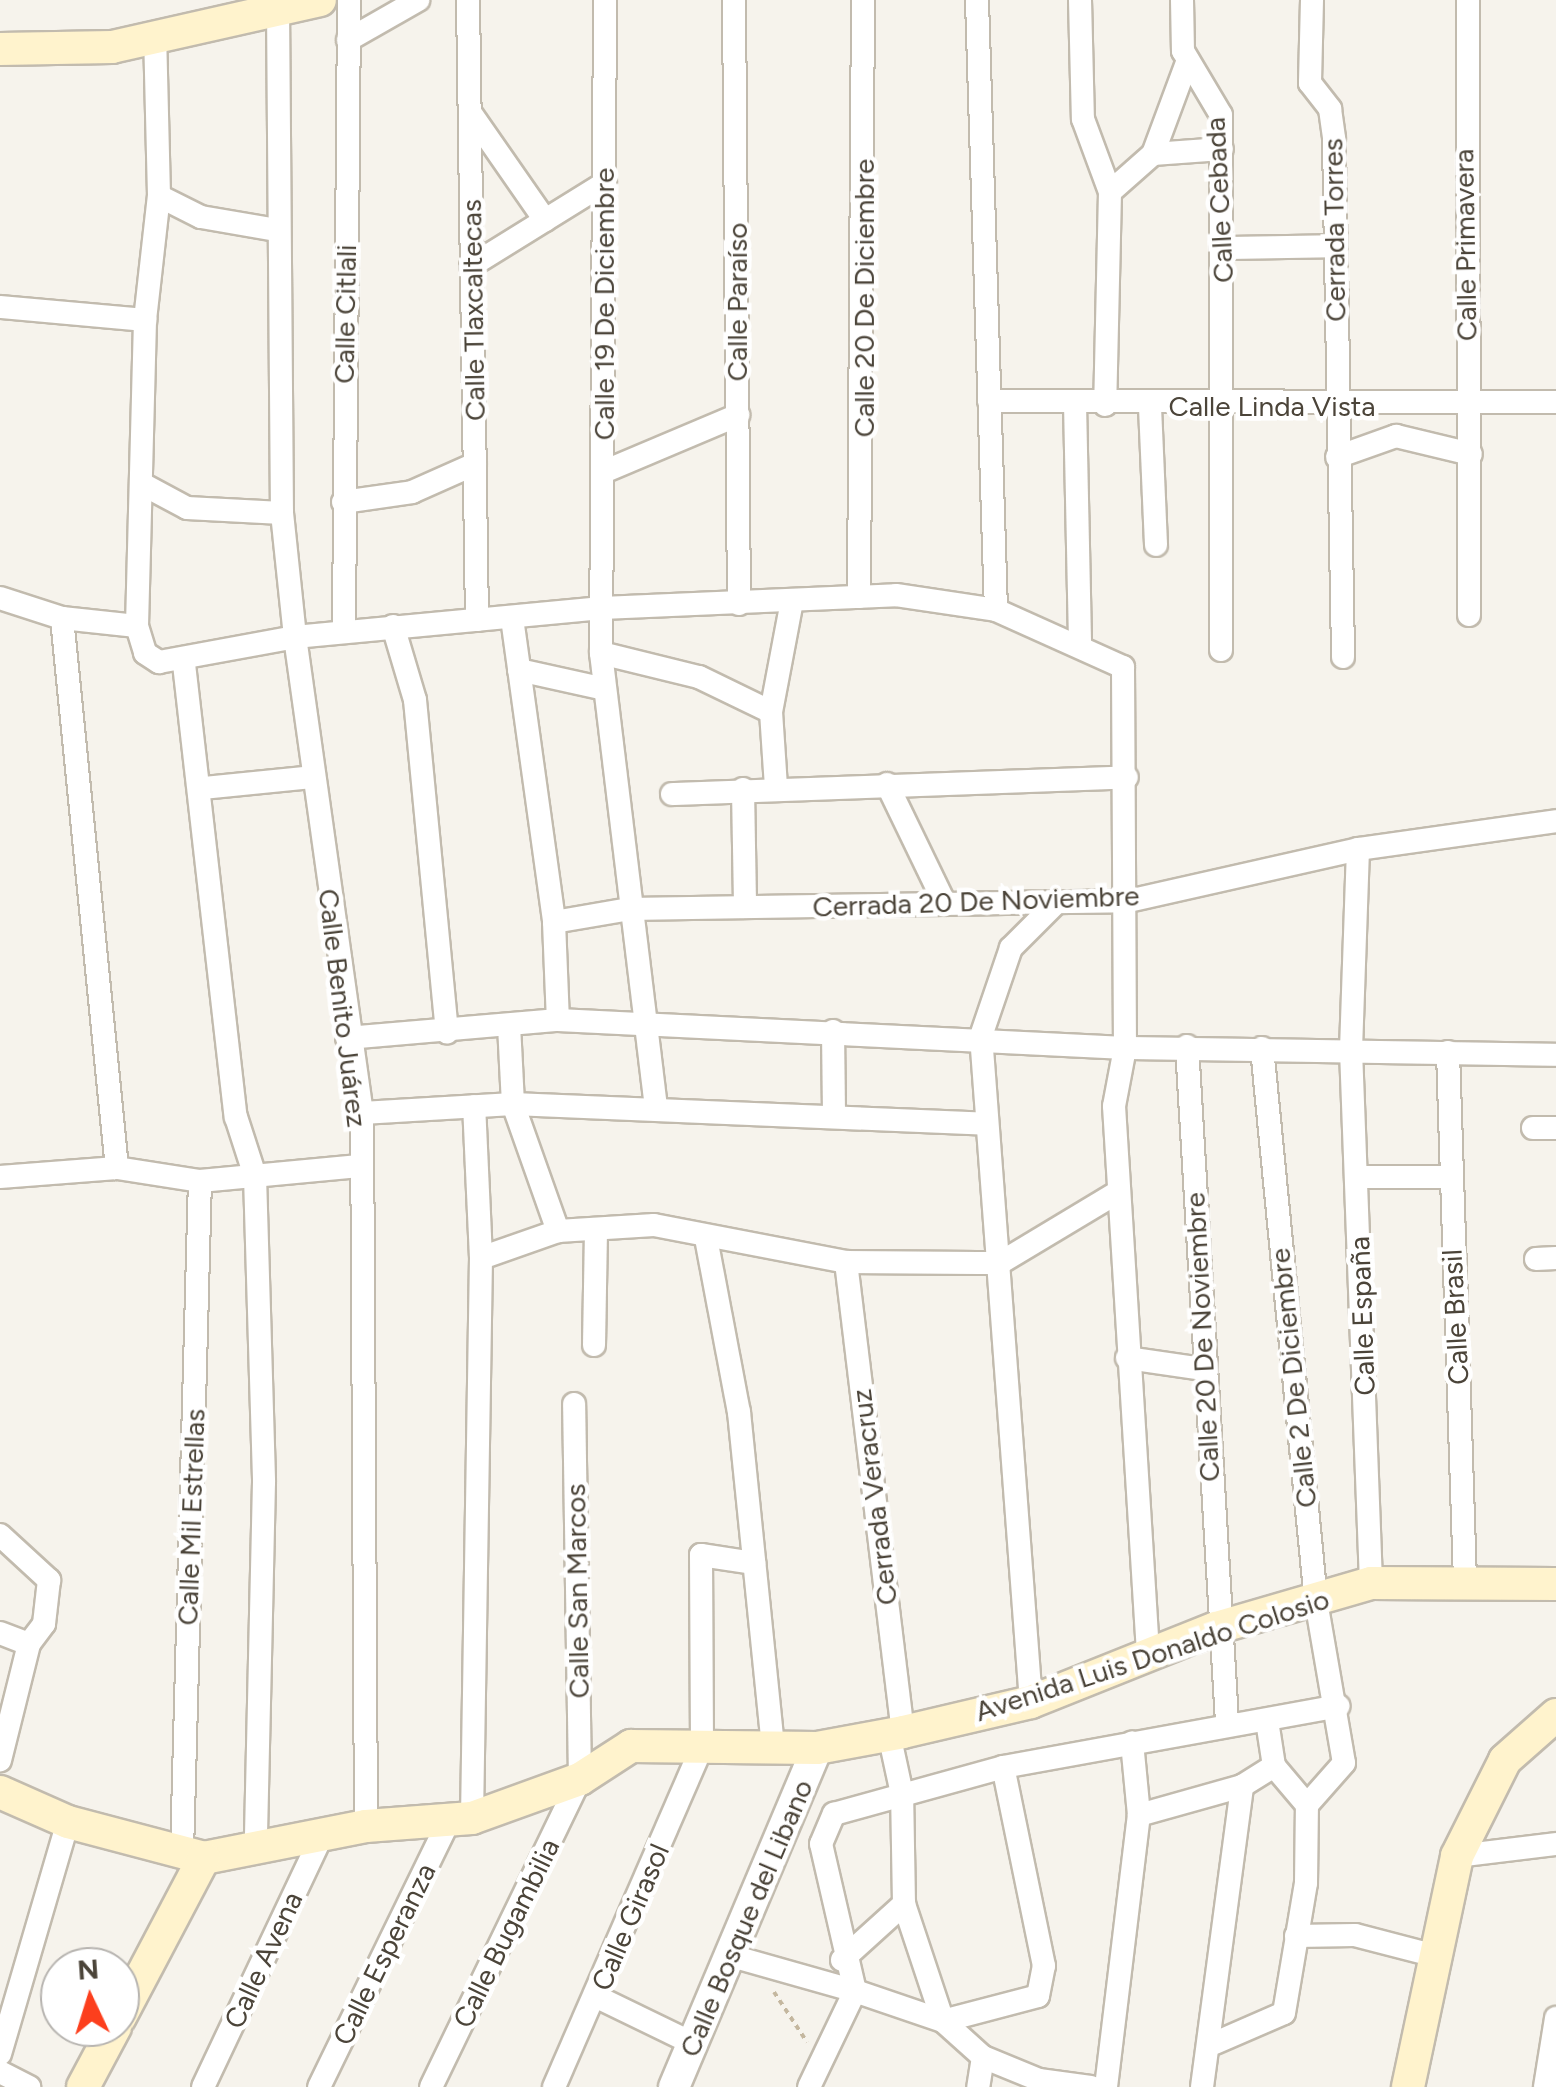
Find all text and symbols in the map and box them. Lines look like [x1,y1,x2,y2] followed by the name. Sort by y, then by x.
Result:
[1198,116,1240,284] street label: Calle Cebada
[1316,138,1352,322] street label: Cerrada Torres
[1447,149,1483,341] street label: Calle Primavera
[847,159,881,437] street label: Calle 20 De Diciembre
[587,168,621,440] street label: Calle 19 De Diciembre
[454,199,492,421] street label: Calle Tlaxcaltecas
[720,223,754,381] street label: Calle Paraíso
[327,244,363,384] street label: Calle Citlali
[1168,389,1376,423] street label: Calle Linda Vista
[812,879,1140,923] street label: Cerrada 20 De Noviembre
[312,887,374,1129] street label: Calle Benito Juárez
[1178,1191,1226,1483] street label: Calle 20 De Noviembre
[1342,1236,1382,1396] street label: Calle España
[1263,1247,1323,1509] street label: Calle 2 De Diciembre
[1435,1248,1475,1386] street label: Calle Brasil
[844,1387,904,1607] street label: Cerrada Veracruz
[170,1408,212,1626] street label: Calle Mil Estrellas
[558,1483,596,1699] street label: Calle San Marcos
[971,1582,1333,1728] street label: Avenida Luis Donaldo Colosio
[672,1774,820,2062] street label: Calle Bosque del Libano
[446,1833,566,2033] street label: Calle Bugambilia
[584,1839,676,1995] street label: Calle Girasol
[326,1858,442,2050] street label: Calle Esperanza
[217,1886,309,2034] street label: Calle Avena
[40,1947,140,2047] north arrow
[76,1951,100,1987] text: N

